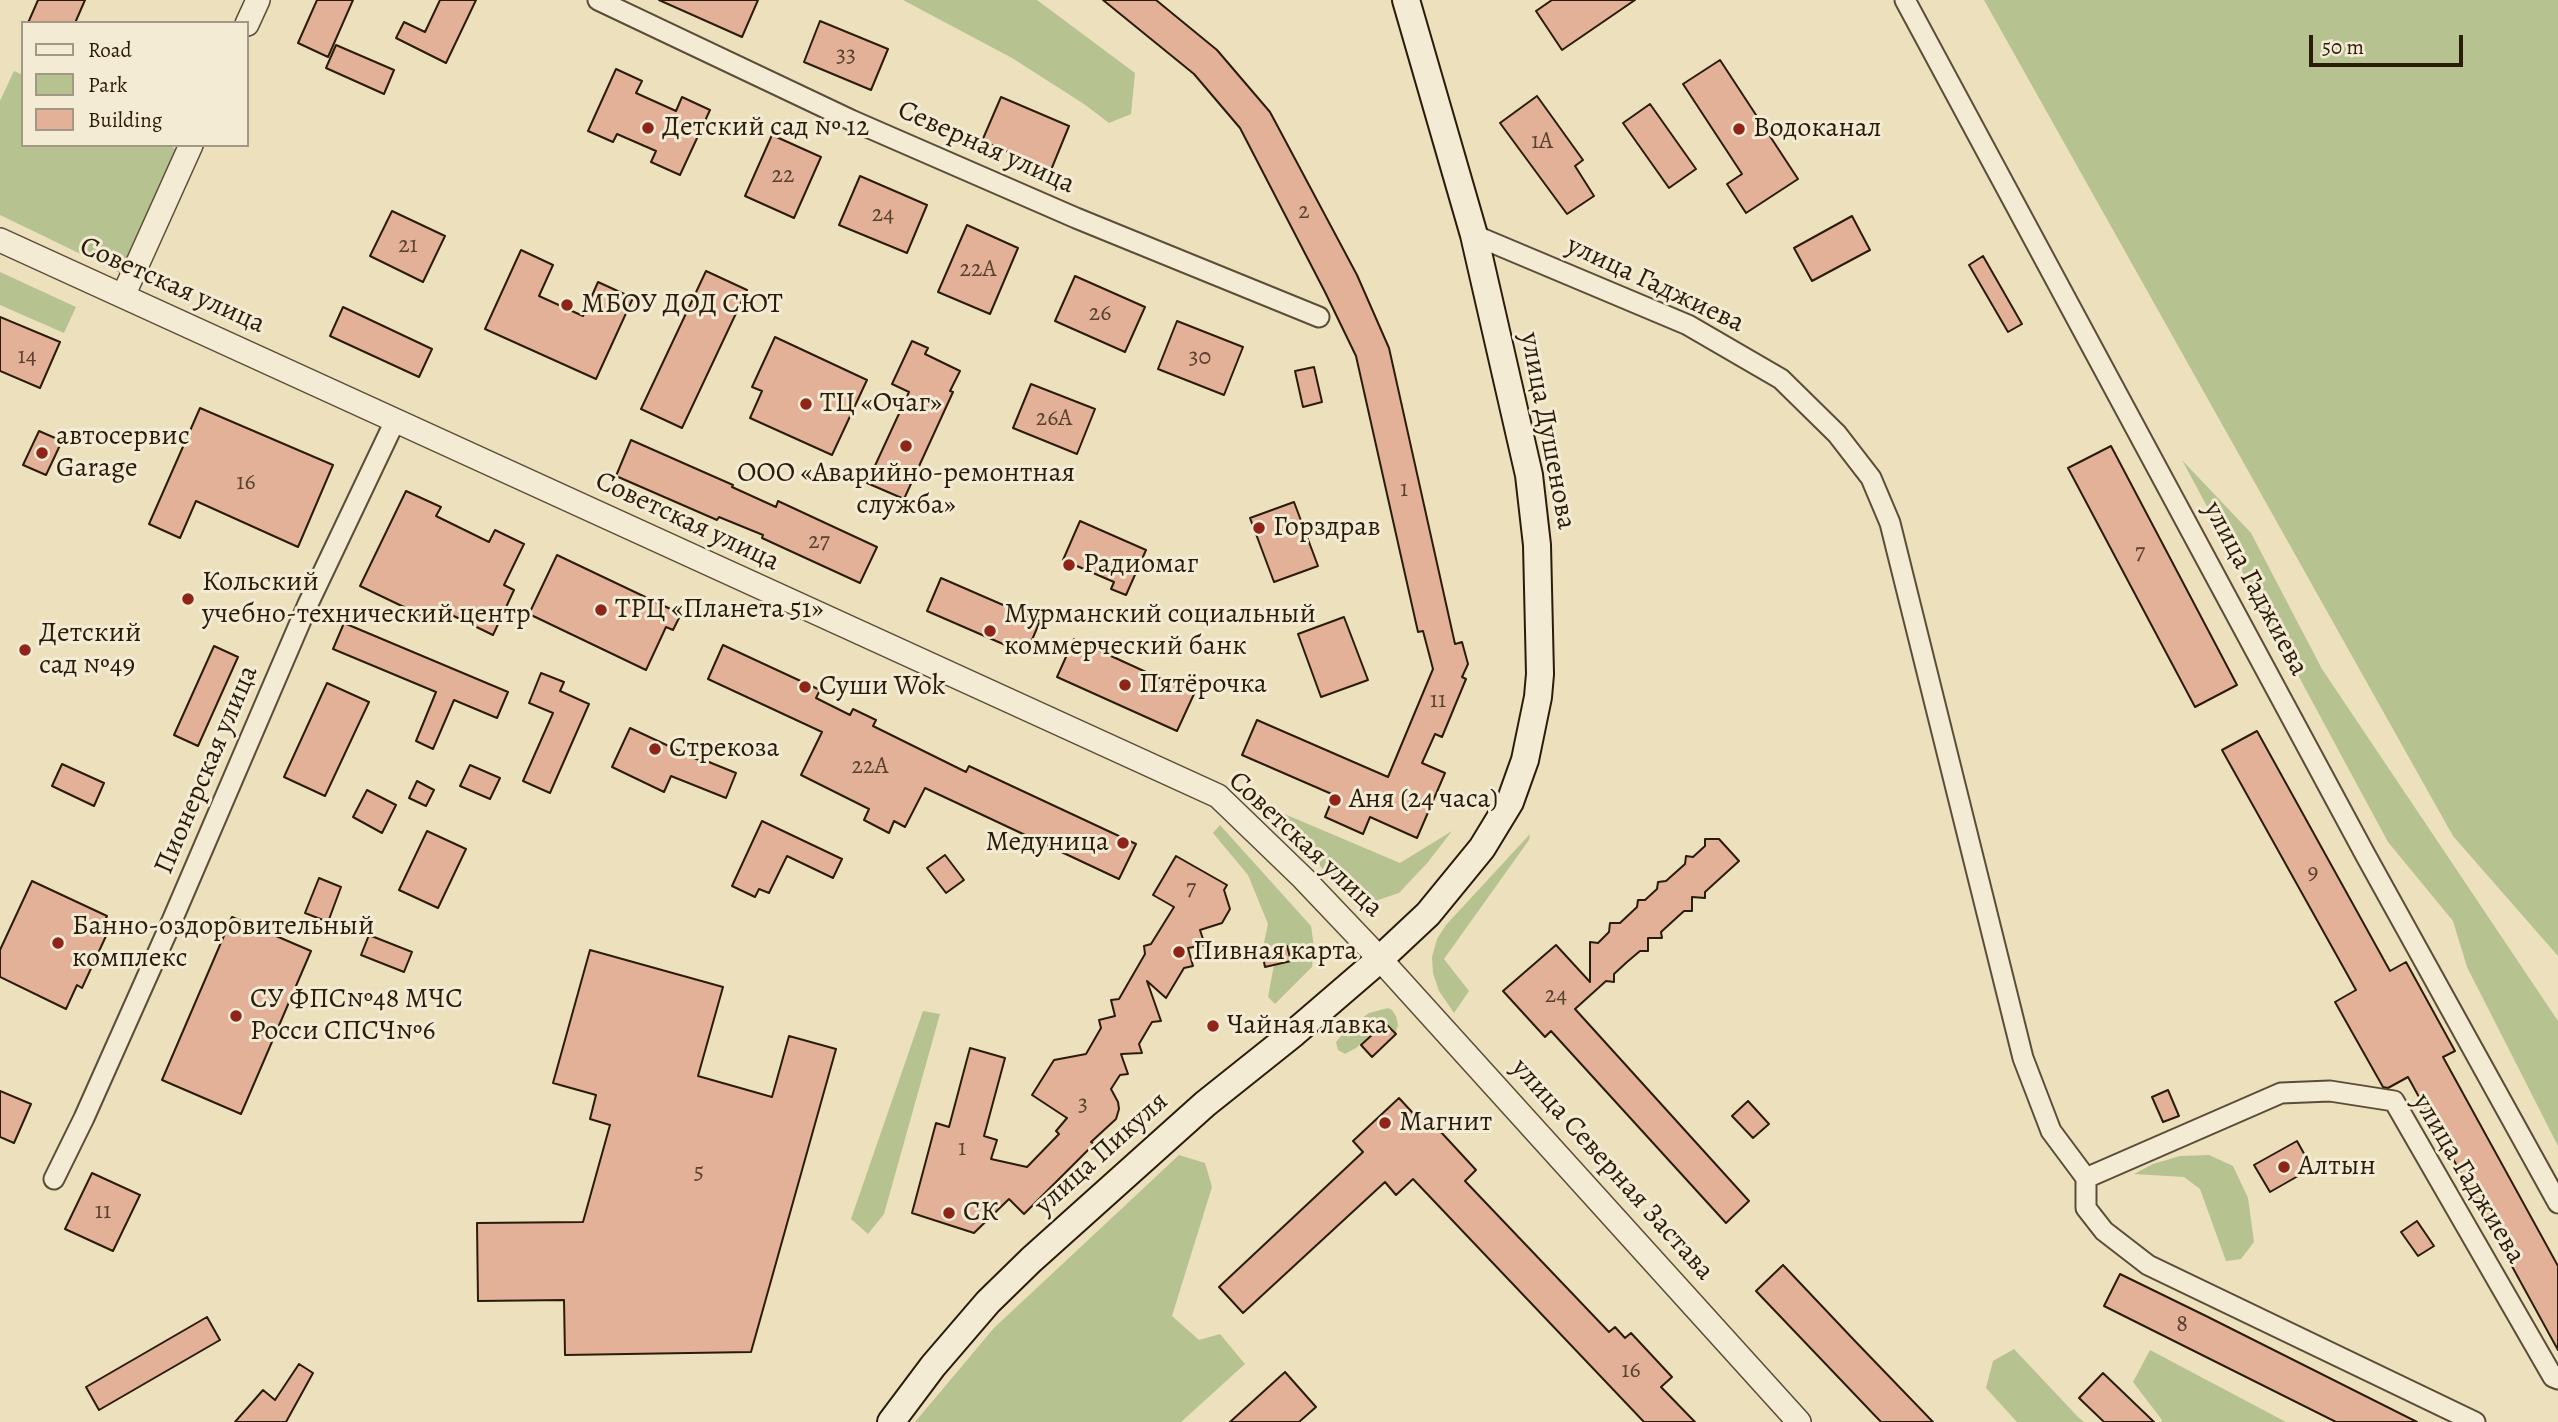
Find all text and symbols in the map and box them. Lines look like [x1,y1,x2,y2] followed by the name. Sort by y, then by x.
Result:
[21,21,248,147] legend
[2313,21,2467,65] scale bar
[2322,33,2364,61] text: 50 m
[88,36,132,64] text: Road
[836,42,856,70] house number: 33
[88,71,127,99] text: Park
[892,94,1080,202] street label: Северная улица
[88,106,162,134] text: Building
[662,111,869,145] place label: Детский сад № 12
[1753,112,1882,146] place label: Водоканал
[640,120,656,136] marker: Детский сад № 12
[1731,121,1747,137] marker: Водоканал
[1531,128,1553,156] house number: 1А
[772,162,794,190] house number: 22
[1298,198,1310,226] house number: 2
[872,201,894,229] house number: 24
[1561,229,1749,341] street label: улица Гаджиева
[74,230,270,342] street label: Советская улица
[398,232,418,260] house number: 21
[960,256,996,284] house number: 22А
[581,288,783,322] place label: МБОУ ДОД СЮТ
[559,297,575,313] marker: МБОУ ДОД СЮТ
[1089,300,1111,328] house number: 26
[1511,330,1583,532] street label: улица Душенова
[17,343,37,371] house number: 14
[1189,344,1211,372] house number: 30
[820,387,942,421] place label: ТЦ «Очаг»
[798,396,814,412] marker: ТЦ «Очаг»
[1036,405,1072,433] house number: 26А
[56,420,190,486] place label: автосервис Garage
[898,438,914,454] marker: ООО «Аварийно-ремонтная служба»
[34,445,50,461] marker: автосервис Garage
[737,457,1075,523] place label: ООО «Аварийно-ремонтная служба»
[590,465,784,579] street label: Советская улица
[236,469,256,497] house number: 16
[1400,476,1408,504] house number: 1
[2195,496,2315,682] street label: улица Гаджиева
[1273,511,1380,545] place label: Горздрав
[1251,520,1267,536] marker: Горздрав
[808,528,830,556] house number: 27
[2135,539,2145,567] house number: 7
[1083,548,1198,582] place label: Радиомаг
[1061,557,1077,573] marker: Радиомаг
[202,566,531,632] place label: Кольский учебно-технический центр
[180,591,196,607] marker: Кольский учебно-технический центр
[615,593,823,627] place label: ТРЦ «Планета 51»
[1004,598,1316,664] place label: Мурманский социальный коммерческий банк
[593,602,609,618] marker: ТРЦ «Планета 51»
[39,617,141,683] place label: Детcкий сад №49
[982,623,998,639] marker: Мурманский социальный коммерческий банк
[17,642,33,658] marker: Детcкий сад №49
[148,661,266,879] street label: Пионерская улица
[1139,668,1267,702] place label: Пятёрочка
[819,670,946,704] place label: Суши Wok
[1117,677,1133,693] marker: Пятёрочка
[797,679,813,695] marker: Суши Wok
[1430,687,1446,715] house number: 11
[669,732,780,766] place label: Стрекоза
[647,741,663,757] marker: Стрекоза
[852,753,888,781] house number: 22А
[1221,765,1389,925] street label: Советская улица
[1349,783,1498,817] place label: Аня (24 часа)
[1327,792,1343,808] marker: Аня (24 часа)
[985,826,1109,860] place label: Медуница
[1115,835,1131,851] marker: Медуница
[2308,859,2318,887] house number: 9
[1186,875,1196,903] house number: 7
[72,910,374,976] place label: Банно-оздоровительный комплекс
[50,935,66,951] marker: Банно-оздоровительный комплекс
[1193,935,1358,969] place label: Пивная карта
[1171,944,1187,960] marker: Пивная карта
[1545,982,1567,1010] house number: 24
[250,983,463,1049] place label: СУ ФПС№48 МЧС Росси СПСЧ№6
[228,1008,244,1024] marker: СУ ФПС№48 МЧС Росси СПСЧ№6
[1227,1009,1388,1043] place label: Чайная лавка
[1205,1018,1221,1034] marker: Чайная лавка
[1503,1052,1721,1288] street label: улица Северная Застава
[1028,1085,1176,1223] street label: улица Пикуля
[2404,1088,2532,1270] street label: улица Гаджиева
[1078,1091,1088,1119] house number: 3
[1399,1106,1492,1140] place label: Магнит
[1377,1115,1393,1131] marker: Магнит
[958,1135,966,1163] house number: 1
[2298,1150,2376,1184] place label: Алтын
[694,1159,704,1187] house number: 5
[2276,1159,2292,1175] marker: Алтын
[963,1196,998,1230] place label: СК
[95,1198,111,1226] house number: 11
[941,1205,957,1221] marker: СК
[2176,1311,2188,1339] house number: 8
[1621,1357,1641,1385] house number: 16

